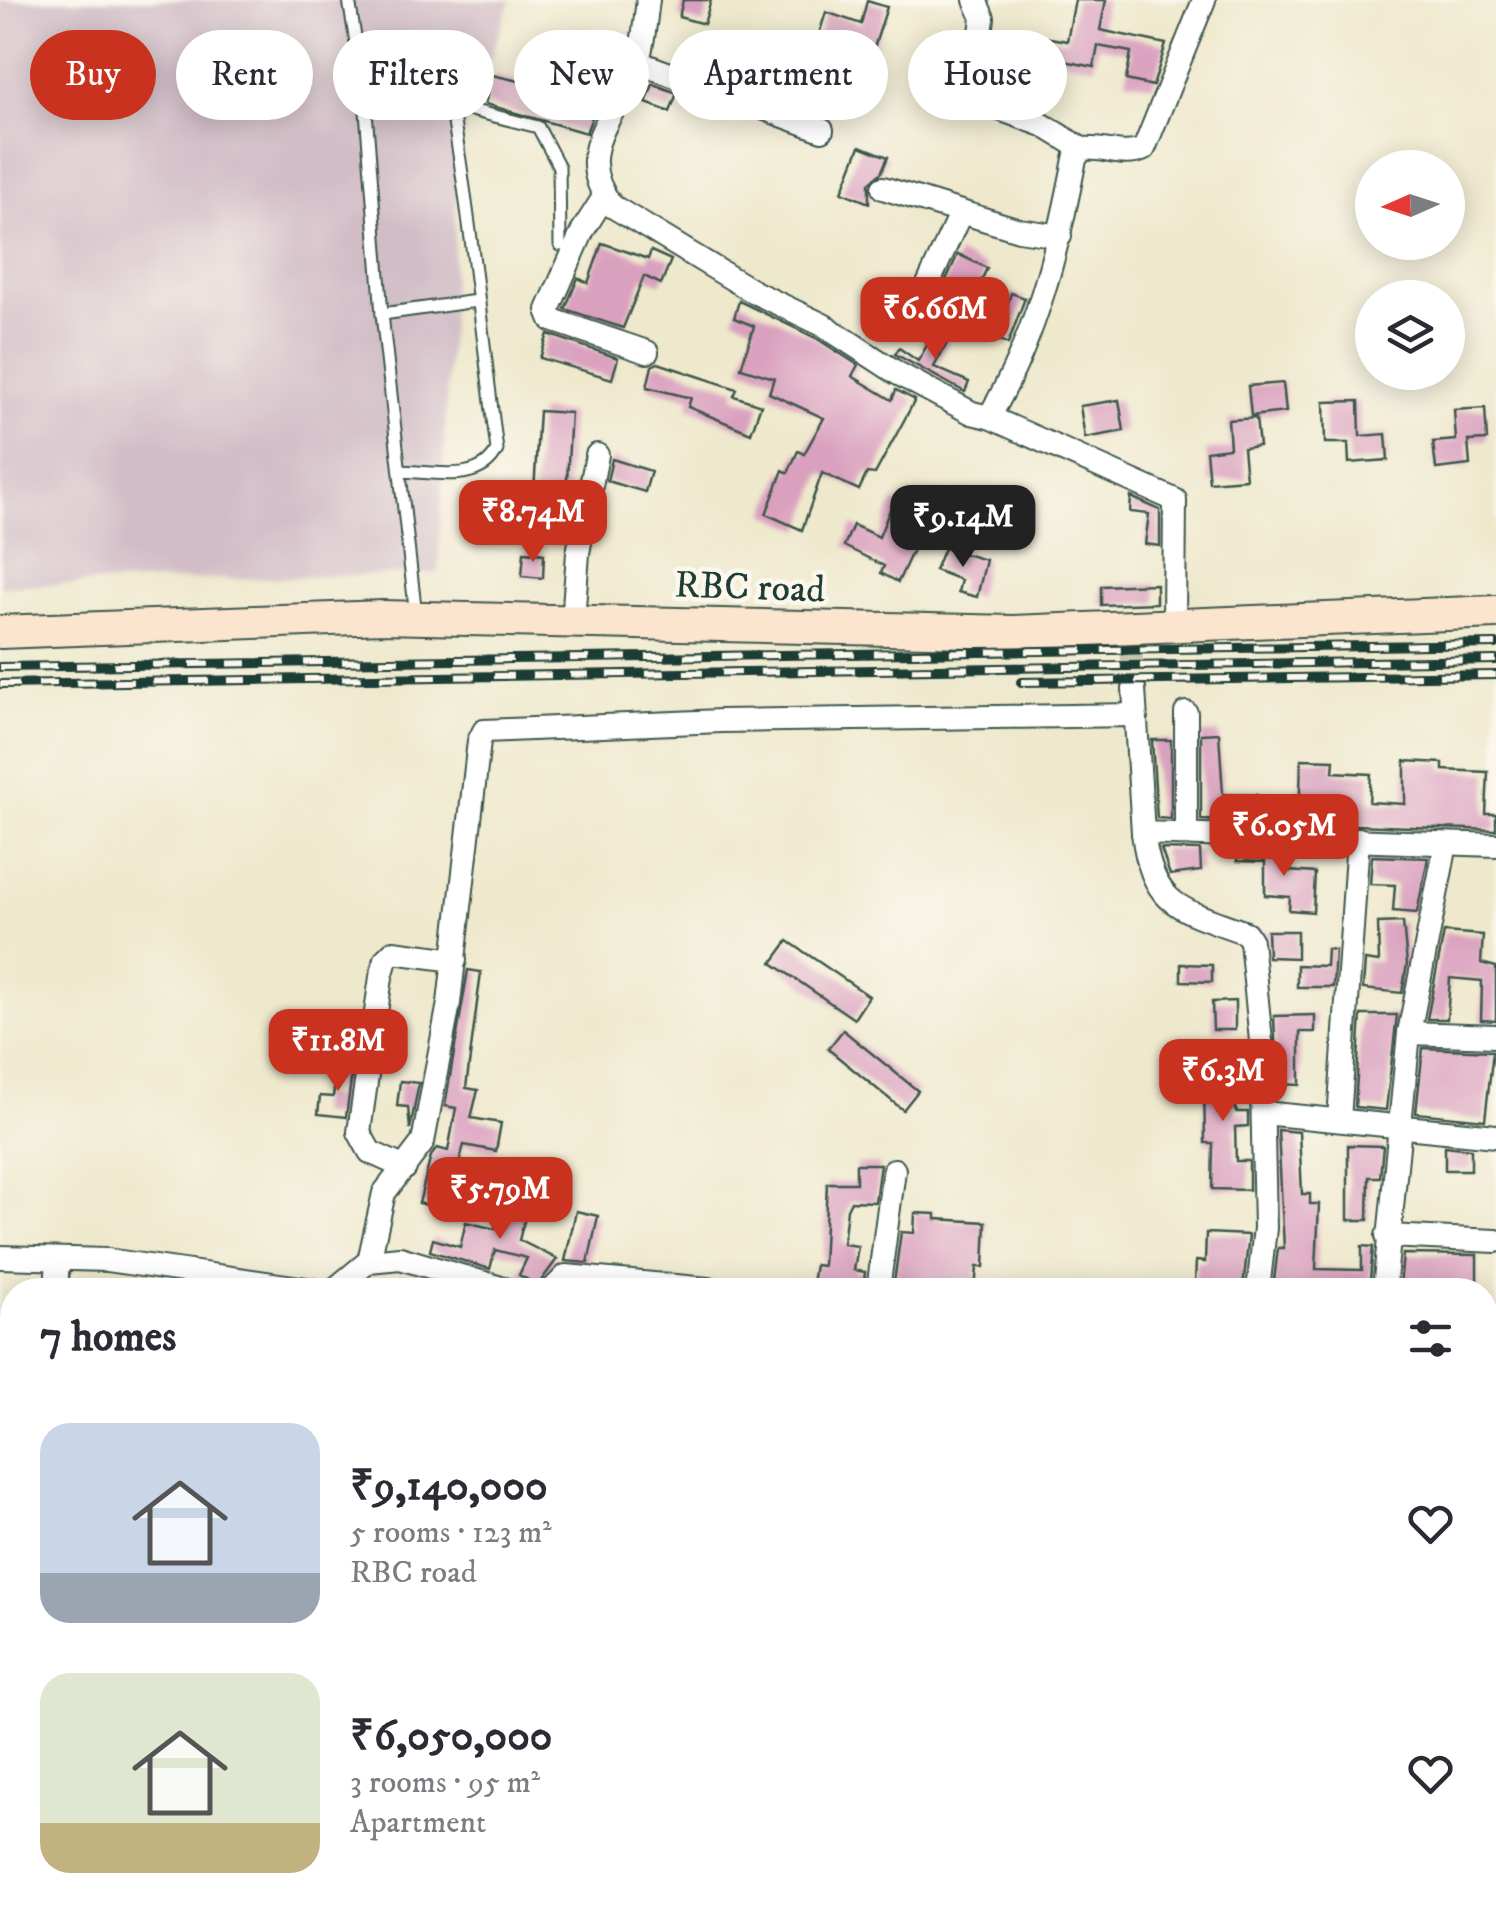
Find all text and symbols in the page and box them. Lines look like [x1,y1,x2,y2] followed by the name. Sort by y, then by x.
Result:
[30,30,156,120] chip: Buy
[176,30,313,120] chip: Rent
[333,30,494,120] chip: Filters
[514,30,649,120] chip: New
[669,30,888,120] chip: Apartment
[908,30,1067,120] chip: House
[1355,150,1465,260] north arrow
[1355,150,1465,390] map controls
[854,277,1016,362] pin: ₹6.66M
[1355,280,1465,390] button: layers
[882,289,988,329] text: ₹6.66M
[452,480,614,565] pin: ₹8.74M
[882,485,1044,570] pin: ₹9.14M
[481,492,585,532] text: ₹8.74M
[912,497,1014,537] text: ₹9.14M
[674,561,826,615] street label: RBC road
[1203,794,1365,879] pin: ₹6.05M
[1232,806,1336,846] text: ₹6.05M
[257,1009,419,1094] pin: ₹11.8M
[291,1021,385,1061] text: ₹11.8M
[1153,1039,1293,1124] pin: ₹6.3M
[1181,1051,1265,1091] text: ₹6.3M
[419,1157,581,1242] pin: ₹5.79M
[450,1169,551,1209] text: ₹5.79M
[1403,1311,1458,1366] icon: filters
[40,1312,176,1364] text: 7 homes
[350,1461,548,1513] text: ₹9,140,000
[120,1463,240,1583] icon: home
[1403,1496,1458,1551] icon: heart
[350,1513,552,1553] text: 5 rooms · 123 m²
[350,1553,477,1593] text: RBC road
[350,1711,552,1763] text: ₹6,050,000
[120,1713,240,1833] icon: home
[1403,1746,1458,1801] icon: heart
[350,1763,540,1803] text: 3 rooms · 95 m²
[350,1803,486,1843] text: Apartment

